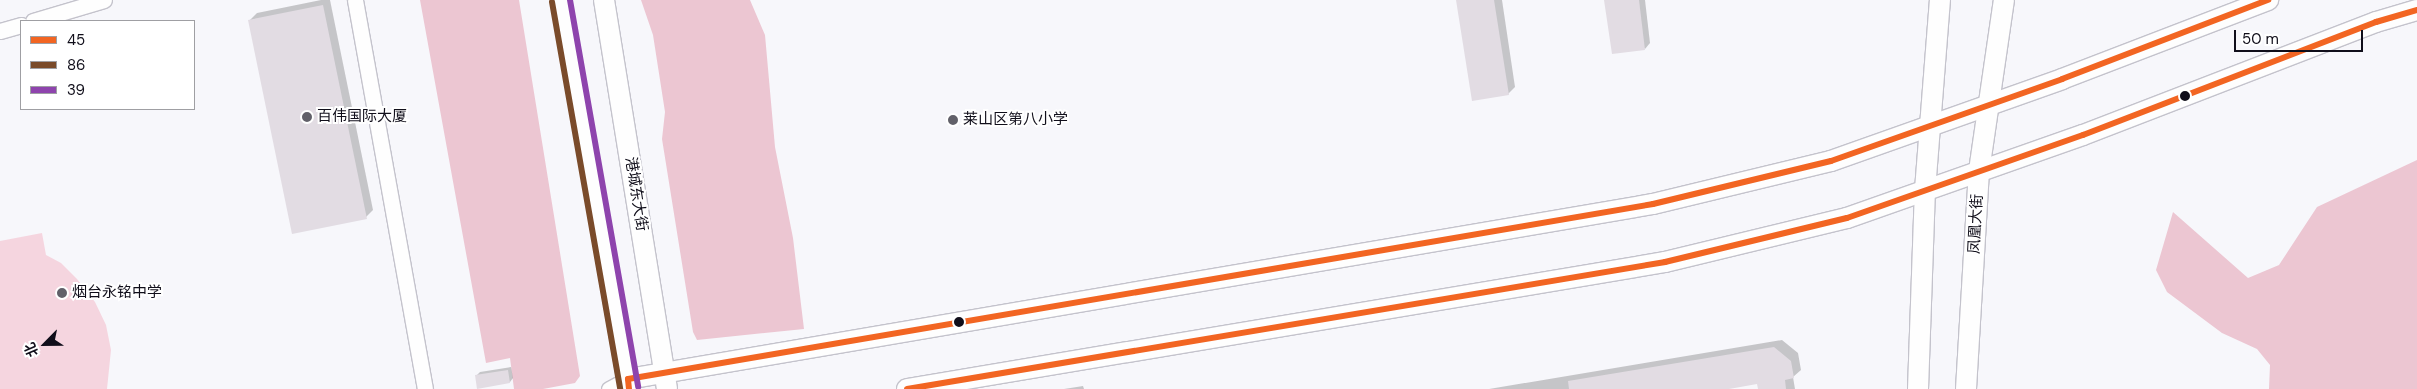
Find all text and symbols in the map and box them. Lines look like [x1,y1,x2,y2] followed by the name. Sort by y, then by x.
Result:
[20,20,195,110] legend
[2237,20,2366,52] scale bar
[2242,29,2279,49] text: 50 m
[67,30,85,50] text: 45
[67,55,86,75] text: 86
[67,80,85,100] text: 39
[2180,91,2190,101] unlabelled marker
[317,108,407,126] place label: 百伟国际大厦
[301,111,313,123] marker: 百伟国际大厦
[963,111,1068,129] place label: 莱山区第八小学
[947,114,959,126] marker: 莱山区第八小学
[621,156,651,232] street label: 港城东大街
[1965,194,1987,254] street label: 凤凰大街
[72,284,162,302] place label: 烟台永铭中学
[56,287,68,299] marker: 烟台永铭中学
[954,317,964,327] unlabelled marker
[20,319,70,369] north arrow
[20,340,42,360] text: 北

